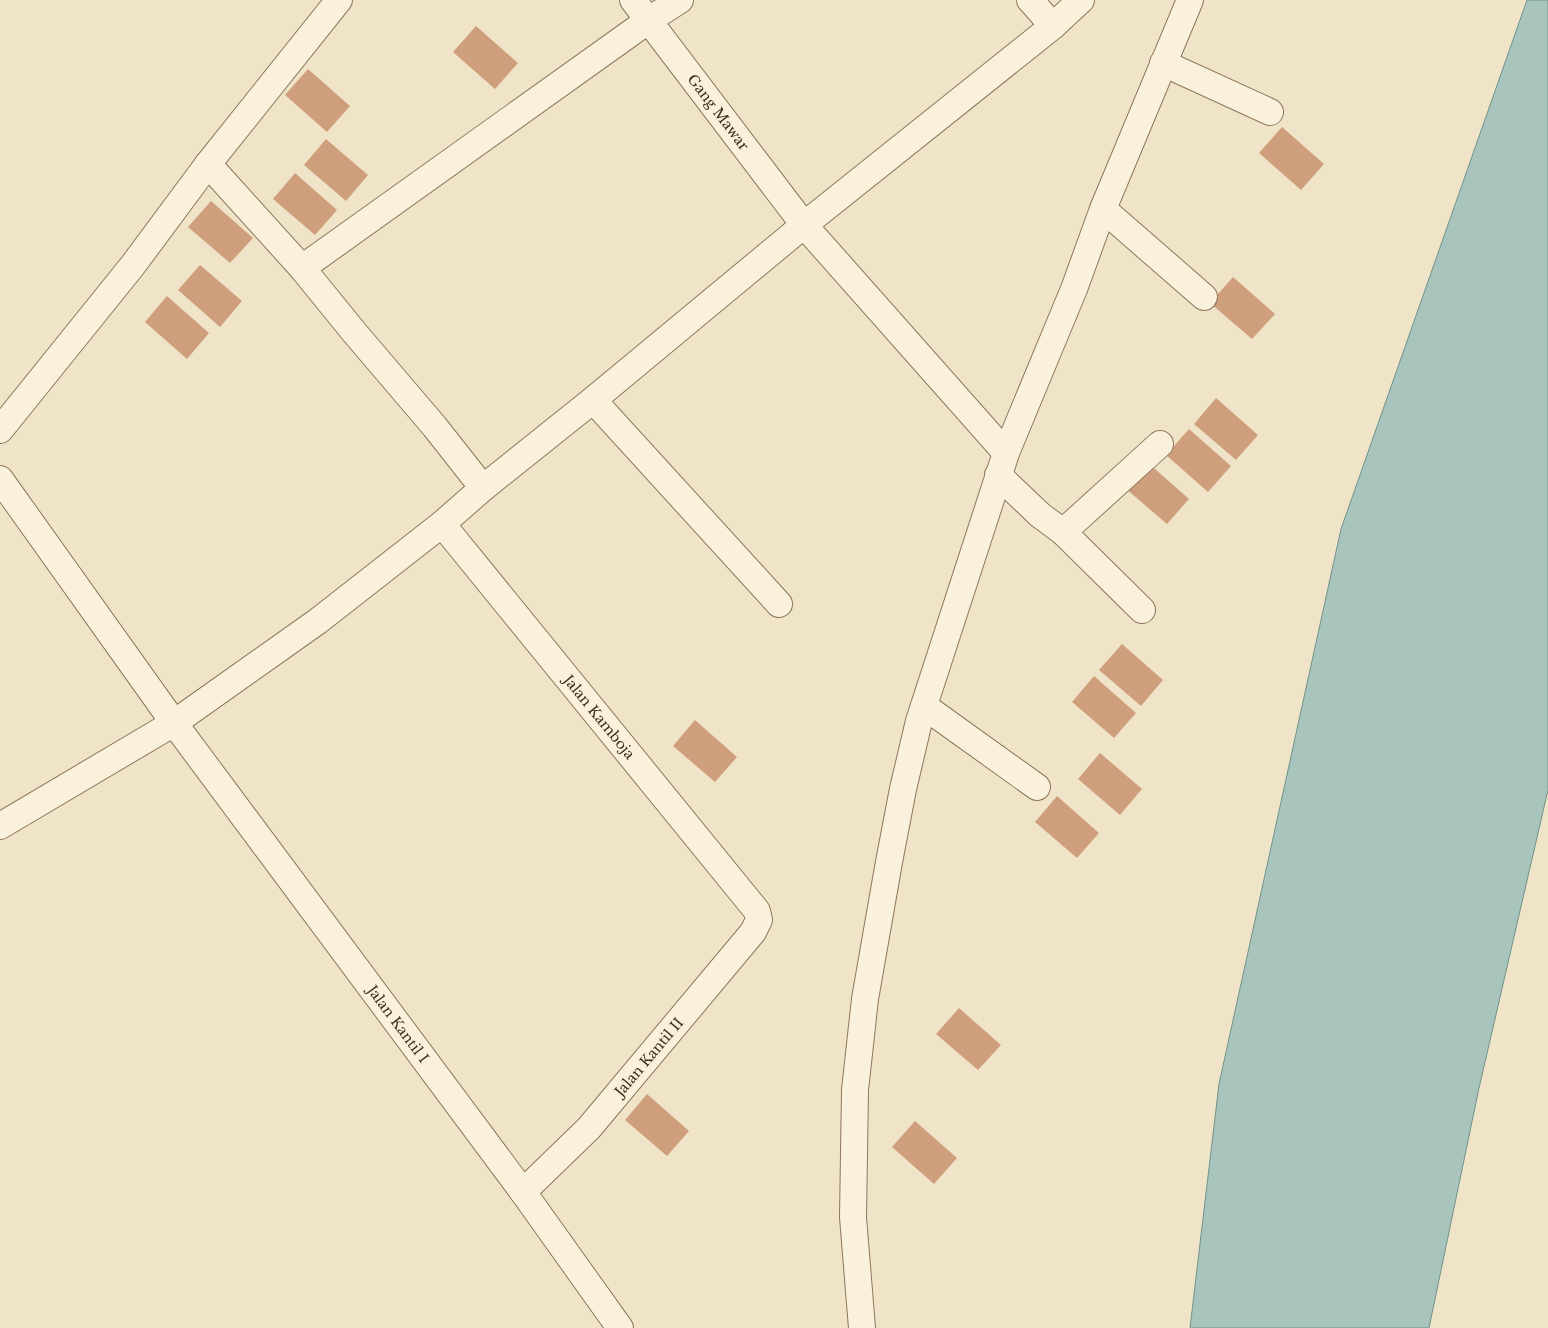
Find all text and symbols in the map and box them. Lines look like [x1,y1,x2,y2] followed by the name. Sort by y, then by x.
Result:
[684,71,753,154] street label: Gang Mawar
[558,670,639,763] street label: Jalan Kamboja
[362,980,433,1066] street label: Jalan Kantil I
[610,1014,687,1102] street label: Jalan Kantil II

